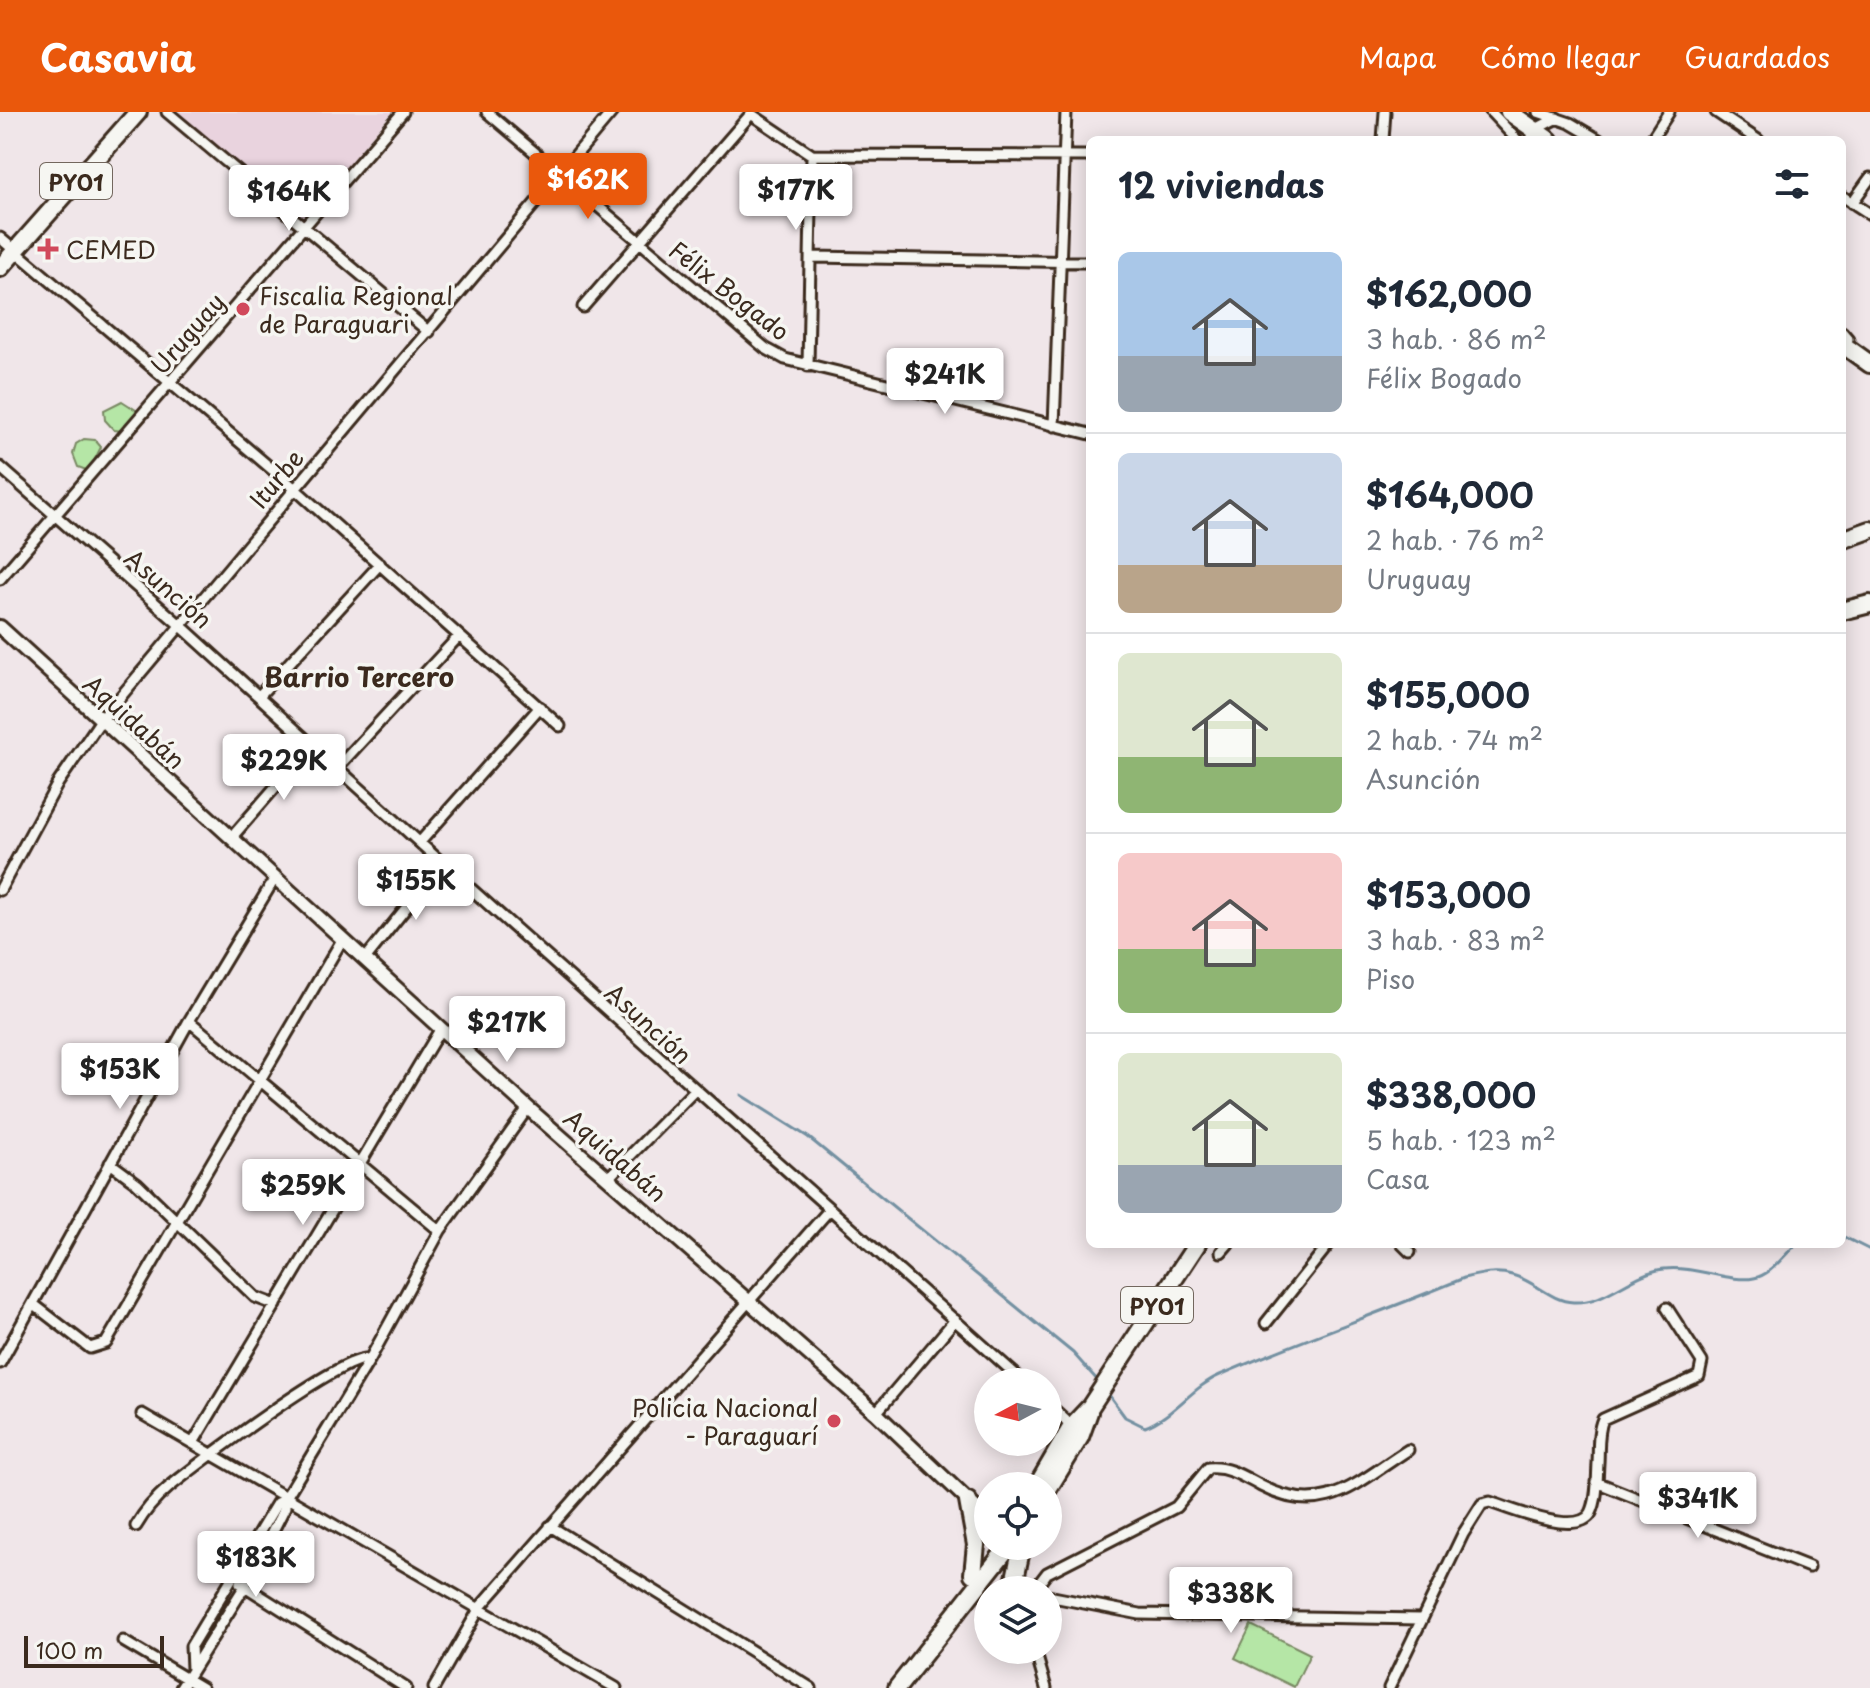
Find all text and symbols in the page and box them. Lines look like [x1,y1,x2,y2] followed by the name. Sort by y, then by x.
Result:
[40,28,196,85] text: Casavia
[1359,35,1436,78] text: Mapa
[1480,35,1640,78] text: Cómo llegar
[1684,35,1830,78] text: Guardados
[532,153,644,221] pin: $162K
[1118,158,1325,210] text: 12 viviendas
[547,159,629,198] text: $162K
[1770,162,1814,206] icon: filters
[40,163,112,199] road number: PY01
[740,164,852,232] pin: $177K
[233,165,345,233] pin: $164K
[757,170,835,209] text: $177K
[247,171,331,210] text: $164K
[66,231,156,267] place label: CEMED
[662,231,798,349] street label: Félix Bogado
[37,238,59,260] marker: CEMED
[1366,267,1532,319] text: $162,000
[259,277,453,341] place label: Fiscalia Regional de Paraguari
[141,284,233,382] street label: Uruguay
[1182,284,1278,380] icon: home
[234,300,252,318] marker: Fiscalia Regional de Paraguari
[1366,319,1547,358] text: 3 hab. · 86 m²
[889,348,1001,416] pin: $241K
[905,354,985,393] text: $241K
[1366,358,1522,397] text: Félix Bogado
[240,440,312,516] street label: Iturbe
[1366,468,1534,520] text: $164,000
[1182,485,1278,581] icon: home
[1366,520,1545,559] text: 2 hab. · 76 m²
[117,540,221,636] street label: Asunción
[1366,559,1472,598] text: Uruguay
[264,657,454,696] district label: Barrio Tercero
[76,665,194,777] street label: Aquidabán
[1366,668,1530,720] text: $155,000
[1182,685,1278,781] icon: home
[1366,720,1543,759] text: 2 hab. · 74 m²
[228,734,340,802] pin: $229K
[241,740,327,779] text: $229K
[1366,759,1481,798] text: Asunción
[360,854,472,922] pin: $155K
[376,860,456,899] text: $155K
[1366,868,1531,920] text: $153,000
[1182,885,1278,981] icon: home
[1366,920,1545,959] text: 3 hab. · 83 m²
[1366,959,1415,998] text: Piso
[598,974,700,1072] street label: Asunción
[451,996,563,1064] pin: $217K
[467,1002,547,1041] text: $217K
[64,1043,176,1111] pin: $153K
[79,1049,161,1088] text: $153K
[1366,1068,1536,1120] text: $338,000
[1182,1085,1278,1181] icon: home
[556,1100,676,1210] street label: Aquidabán
[1366,1120,1556,1159] text: 5 hab. · 123 m²
[247,1159,359,1227] pin: $259K
[1366,1159,1429,1198] text: Casa
[260,1165,346,1204] text: $259K
[1121,1287,1193,1323] road number: PY01
[974,1368,1062,1456] north arrow
[974,1368,1062,1664] map controls
[632,1389,819,1453] place label: Policia Nacional - Paraguarí
[825,1412,843,1430] marker: Policia Nacional - Paraguarí
[974,1472,1062,1560] button: locate
[1642,1472,1754,1540] pin: $341K
[1657,1478,1739,1517] text: $341K
[200,1531,312,1599] pin: $183K
[215,1537,297,1576] text: $183K
[1175,1567,1287,1635] pin: $338K
[1187,1573,1275,1612] text: $338K
[974,1576,1062,1664] button: layers
[24,1632,164,1668] scale bar
[36,1633,103,1666] text: 100 m

